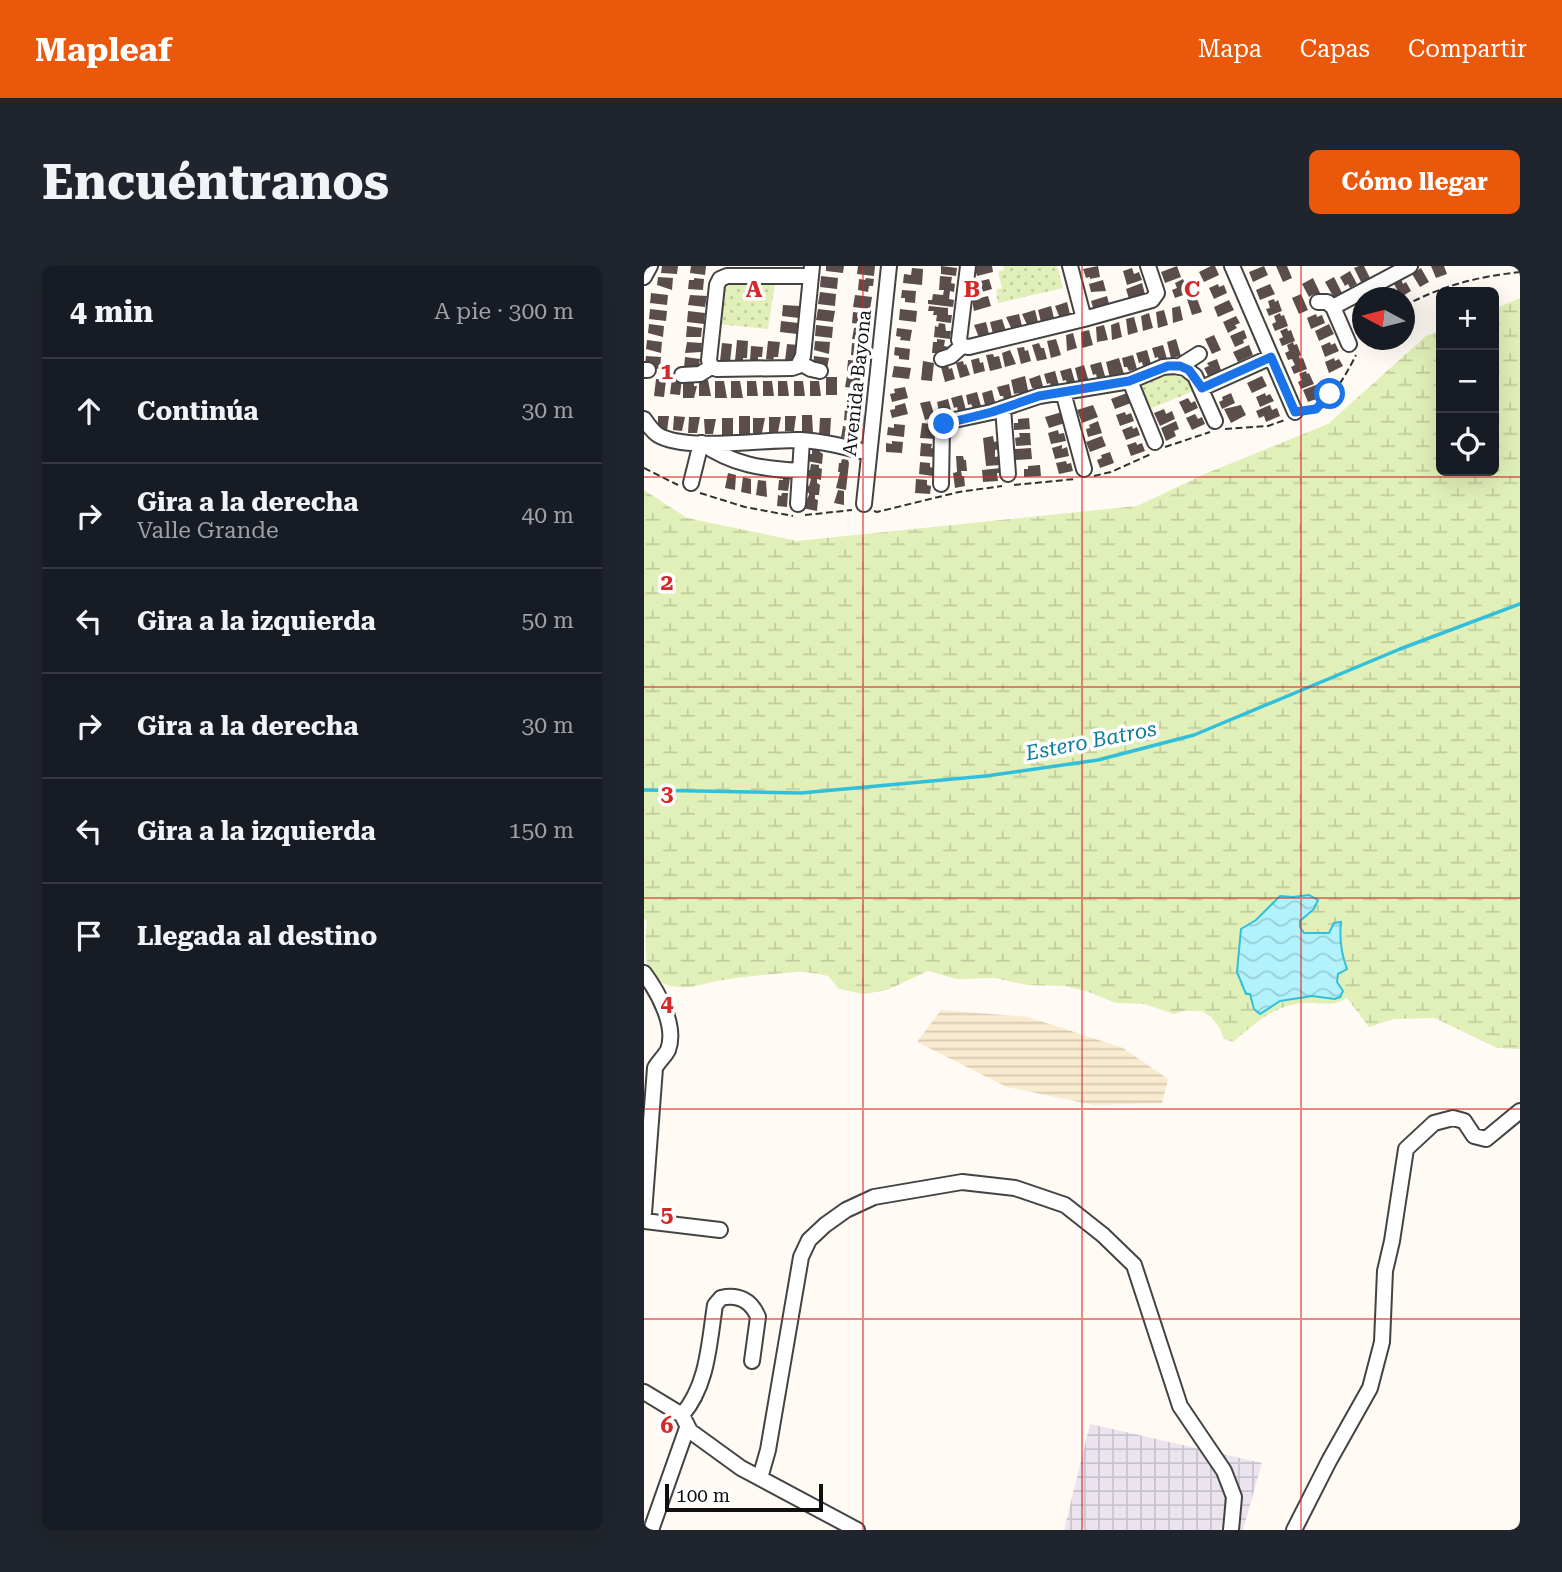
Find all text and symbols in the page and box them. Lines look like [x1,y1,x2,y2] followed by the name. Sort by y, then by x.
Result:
[35,30,172,69] text: Mapleaf
[1198,35,1262,63] text: Mapa
[1300,35,1370,63] text: Capas
[1408,35,1527,63] text: Compartir
[1309,150,1520,214] button: Cómo llegar
[42,154,389,211] text: Encuéntranos
[746,276,763,303] text: A
[964,276,980,303] text: B
[1184,276,1200,303] text: C
[1352,287,1415,350] north arrow
[1436,287,1499,476] map controls
[1436,287,1499,350] button: +
[70,294,153,329] text: 4 min
[434,298,574,325] text: A pie · 300 m
[838,308,876,457] street label: Avenida Bayona
[1436,350,1499,413] button: −
[661,358,674,385] text: 1
[1314,378,1345,409] route start
[70,392,108,430] icon: ahead
[137,396,259,426] text: Continúa
[521,397,574,424] text: 30 m
[928,408,959,439] route end
[1436,413,1499,476] button: locate
[137,487,358,517] text: Gira a la derecha
[70,497,108,535] icon: right
[521,502,574,529] text: 40 m
[137,517,279,544] text: Valle Grande
[661,569,673,596] text: 2
[70,602,108,640] icon: left
[137,606,376,636] text: Gira a la izquierda
[521,607,574,634] text: 50 m
[70,707,108,745] icon: right
[137,711,358,741] text: Gira a la derecha
[521,712,574,739] text: 30 m
[1022,716,1159,766] water label: Estero Batros
[661,780,674,807] text: 3
[70,812,108,850] icon: left
[137,816,376,846] text: Gira a la izquierda
[509,817,574,844] text: 150 m
[70,917,108,955] icon: arrive
[137,921,377,951] text: Llegada al destino
[661,990,674,1017] text: 4
[661,1201,674,1228] text: 5
[661,1412,674,1439] text: 6
[665,1481,822,1513] scale bar
[676,1484,730,1507] text: 100 m

